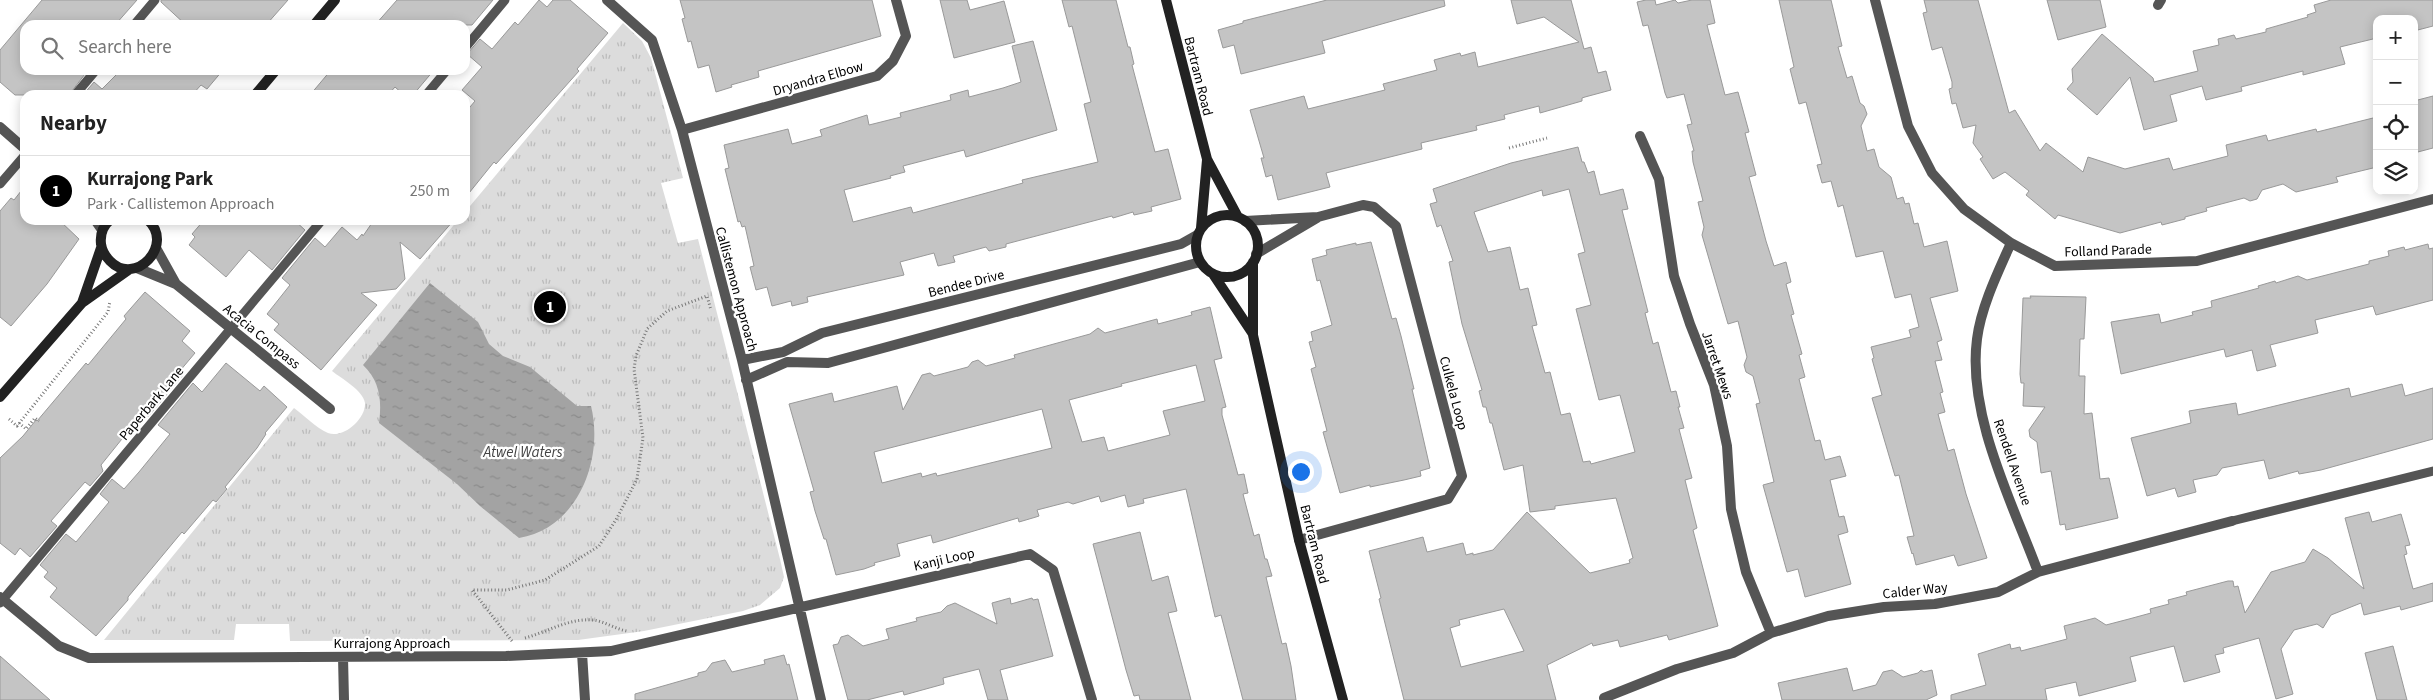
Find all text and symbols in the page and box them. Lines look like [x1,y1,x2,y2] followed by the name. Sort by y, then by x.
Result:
[2373,15,2418,195] map controls
[2373,15,2418,60] button: +
[20,20,470,75] search box
[38,34,66,62] icon: search
[78,34,172,61] text: Search here
[1179,35,1218,118] street label: Bartram Road
[771,56,866,101] street label: Dryandra Elbow
[2373,60,2418,105] button: −
[2373,105,2418,150] button: locate
[40,108,107,138] text: Nearby
[2373,150,2418,195] button: layers
[87,166,213,193] text: Kurrajong Park
[52,180,60,202] text: 1
[410,180,450,202] text: 250 m
[87,193,274,215] text: Park · Callistemon Approach
[710,225,762,354] street label: Callistemon Approach
[2064,239,2152,263] street label: Folland Parade
[926,265,1006,303] street label: Bendee Drive
[534,288,566,326] pin: 1
[218,299,304,374] street label: Acacia Compass
[1696,329,1738,402] street label: Jarret Mews
[1434,354,1473,433] street label: Culkela Loop
[115,362,189,445] street label: Paperbark Lane
[1988,416,2036,508] street label: Rendell Avenue
[483,442,562,463] water label: Atwel Waters
[1288,459,1314,485] your location
[1295,503,1334,586] street label: Bartram Road
[912,543,977,577] street label: Kanji Loop
[1882,578,1949,604] street label: Calder Way
[334,634,450,654] street label: Kurrajong Approach

